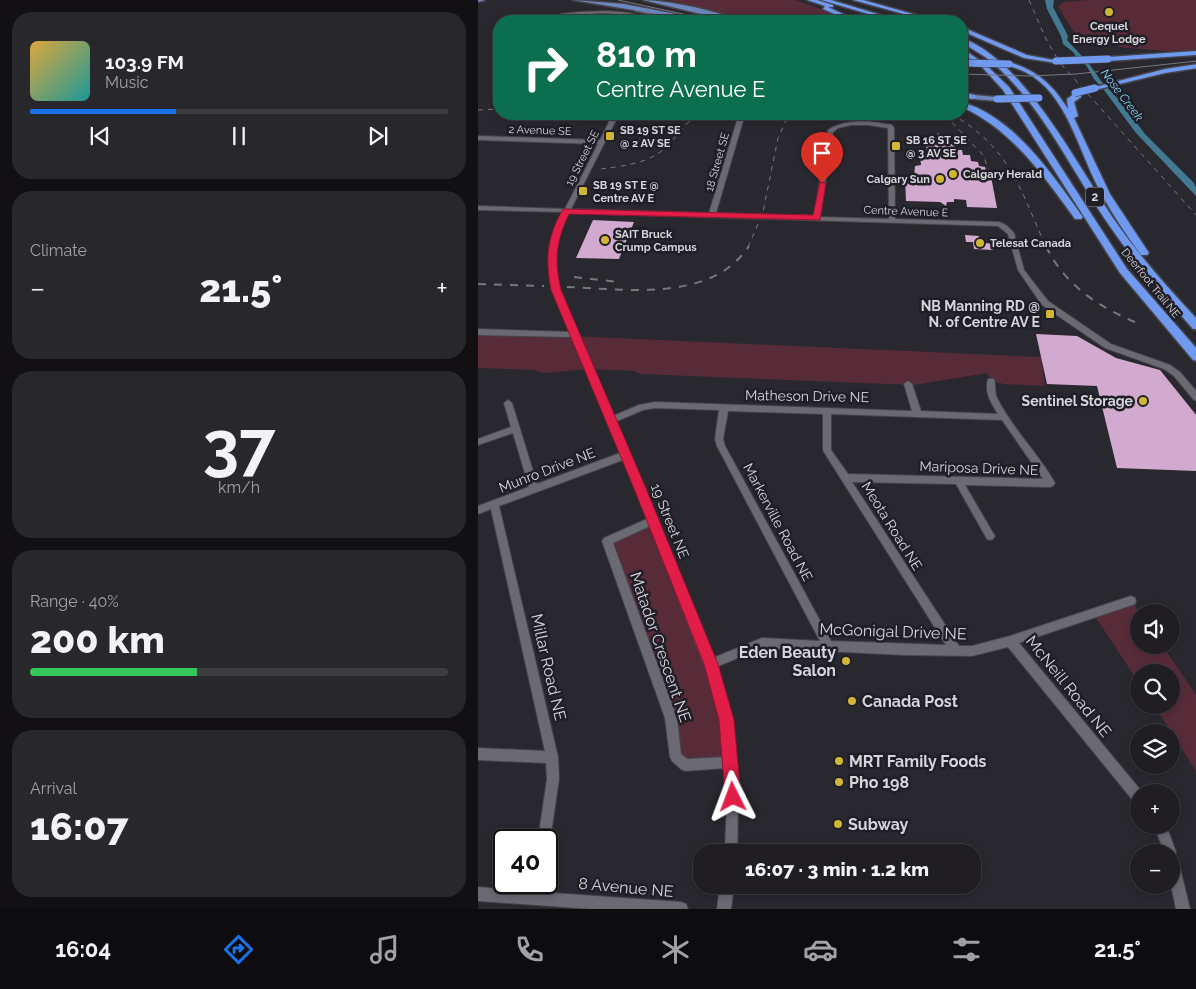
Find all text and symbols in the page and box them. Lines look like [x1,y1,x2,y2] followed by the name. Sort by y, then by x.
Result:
[1103,6,1115,18] marker: Cequel Energy Lodge
[1072,20,1146,46] place label: Cequel Energy Lodge
[596,34,697,75] text: 810 m
[513,35,578,100] icon: right
[105,51,184,73] text: 103.9 FM
[1098,66,1147,124] water label: Nose Creek
[105,73,149,92] text: Music
[596,76,766,102] text: Centre Avenue E
[86,122,114,150] icon: previous
[225,122,253,150] icon: pause
[364,122,392,150] icon: next
[508,123,572,138] street label: 2 Avenue SE
[620,124,681,150] place label: SB 19 ST SE @ 2 AV SE
[563,128,602,188] street label: 19 Street SE
[604,130,616,142] marker: SB 19 ST SE @ 2 AV SE
[703,131,732,193] street label: 18 Street SE
[801,132,843,183] pin
[906,134,967,160] place label: SB 16 ST SE @ 3 AV SE
[808,139,836,167] icon: arrive
[890,140,902,152] marker: SB 16 ST SE @ 3 AV SE
[947,168,959,180] marker: Calgary Herald
[963,168,1042,181] place label: Calgary Herald
[867,173,930,186] place label: Calgary Sun
[934,173,946,185] marker: Calgary Sun
[593,179,659,205] place label: SB 19 ST E @ Centre AV E
[577,185,589,197] marker: SB 19 ST E @ Centre AV E
[1086,188,1104,206] road number: 2
[863,204,949,219] street label: Centre Avenue E
[615,228,697,254] place label: SAIT Bruck Crump Campus
[599,234,611,246] marker: SAIT Bruck Crump Campus
[974,237,986,249] marker: Telesat Canada
[990,237,1071,250] place label: Telesat Canada
[30,241,87,260] text: Climate
[1119,246,1183,321] street label: Deerfoot Trail NE
[199,266,282,311] text: 21.5°
[30,272,45,305] text: −
[436,272,448,305] text: +
[921,298,1040,330] place label: NB Manning RD @ N. of Centre AV E
[1044,308,1056,320] marker: NB Manning RD @ N. of Centre AV E
[745,387,869,405] street label: Matheson Drive NE
[1022,393,1134,409] place label: Sentinel Storage
[1137,395,1149,407] marker: Sentinel Storage
[203,407,275,483] text: 37
[497,444,597,496] street label: Munro Drive NE
[919,458,1039,478] street label: Mariposa Drive NE
[740,460,816,584] street label: Markerville Road NE
[218,478,260,497] text: km/h
[858,479,926,573] street label: Meota Road NE
[648,481,692,561] street label: 19 Street NE
[626,569,695,725] street label: Matador Crescent NE
[30,592,119,611] text: Range · 40%
[1130,604,1180,894] map controls
[1130,604,1180,654] button: sound
[527,612,570,723] street label: Millar Road NE
[30,617,165,662] text: 200 km
[819,619,967,644] street label: McGonigal Drive NE
[1022,632,1115,741] street label: McNeill Road NE
[739,643,836,680] place label: Eden Beauty Salon
[840,655,852,667] marker: Eden Beauty Salon
[1130,664,1180,714] button: search
[862,692,958,711] place label: Canada Post
[846,695,858,707] marker: Canada Post
[1130,724,1180,774] button: layers
[849,752,987,771] place label: MRT Family Foods
[833,755,845,767] marker: MRT Family Foods
[706,770,758,822] position arrow
[849,773,909,792] place label: Pho 198
[833,776,845,788] marker: Pho 198
[30,779,77,798] text: Arrival
[1130,784,1180,834] button: +
[30,804,128,849] text: 16:07
[848,815,909,834] place label: Subway
[832,818,844,830] marker: Subway
[493,829,558,894] speed limit sign: 40
[1130,844,1180,894] button: −
[745,858,929,880] text: 16:07 · 3 min · 1.2 km
[578,874,675,901] street label: 8 Avenue NE
[221,932,256,967] icon: directions
[367,932,402,967] icon: music
[512,932,547,967] icon: phone
[658,932,693,967] icon: climate
[803,932,838,967] icon: car
[949,932,984,967] icon: filters
[55,936,111,962] text: 16:04
[1094,936,1141,962] text: 21.5°

